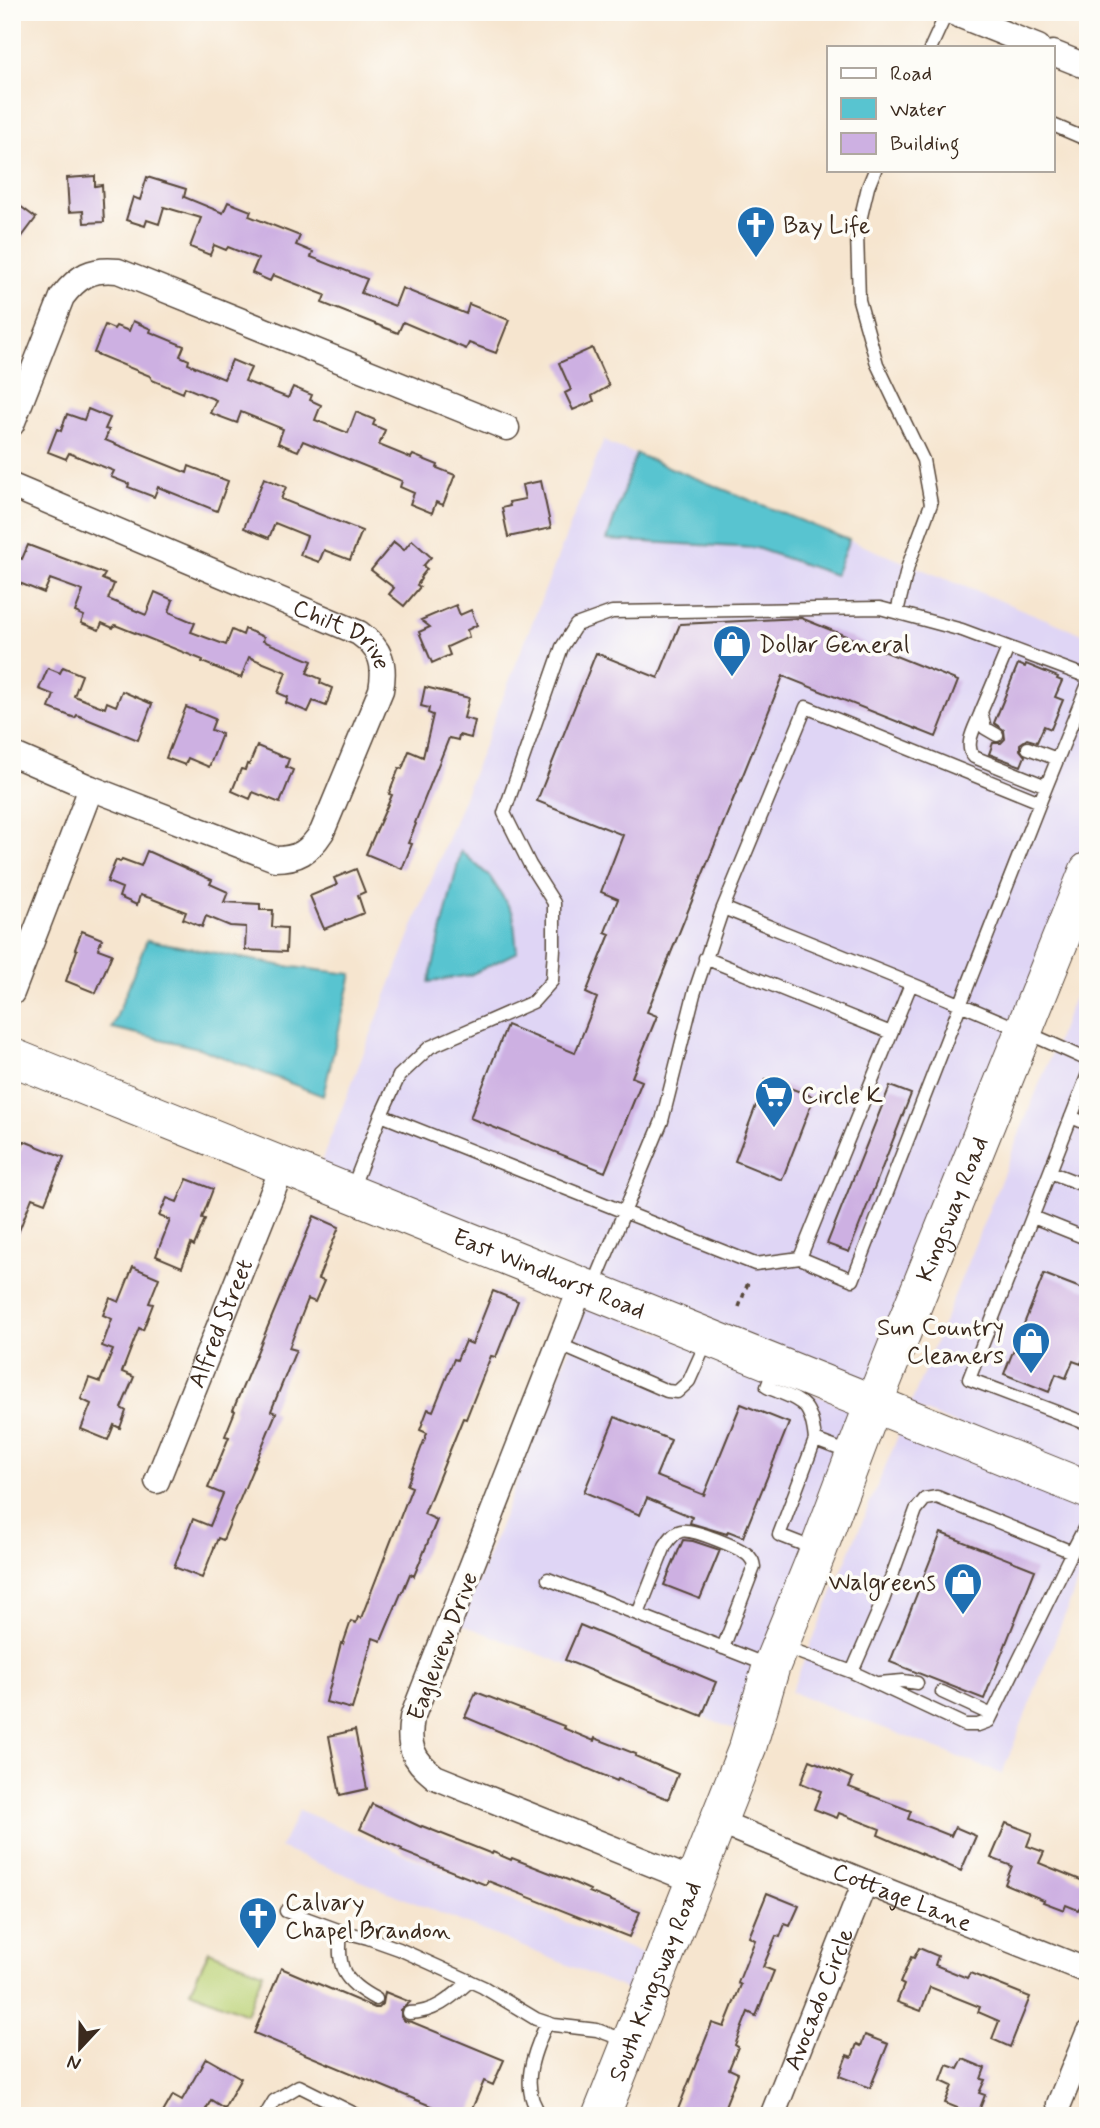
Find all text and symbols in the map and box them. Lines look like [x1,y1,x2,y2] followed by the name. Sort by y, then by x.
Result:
[827,46,1054,172] legend
[890,60,932,88] text: Road
[890,96,946,124] text: Water
[890,130,960,160] text: Building
[735,204,777,259] church icon: Bay Life
[783,211,870,242] place label: Bay Life
[288,593,397,672] street label: Chilt Drive
[711,623,753,678] shop icon: Dollar General
[759,630,910,661] place label: Dollar General
[753,1074,795,1129] supermarket icon: Circle K
[801,1081,883,1112] place label: Circle K
[910,1132,996,1287] street label: Kingsway Road
[448,1222,649,1327] street label: East Windhorst Road
[182,1255,261,1393] street label: Alfred Street
[877,1313,1004,1372] place label: Sun Country Cleaners
[1010,1320,1052,1375] shop icon: Sun Country Cleaners
[942,1561,984,1616] shop icon: Walgreens
[401,1568,486,1725] street label: Eagleview Drive
[828,1568,936,1601] place label: Walgreens
[828,1856,976,1940] street label: Cottage Lane
[602,1877,710,2086] street label: South Kingsway Road
[285,1888,451,1947] place label: Calvary Chapel Brandon
[237,1895,279,1950] church icon: Calvary Chapel Brandon
[778,1924,862,2075] street label: Avocado Circle
[46,2012,116,2082] north arrow
[64,2048,85,2076] text: N

